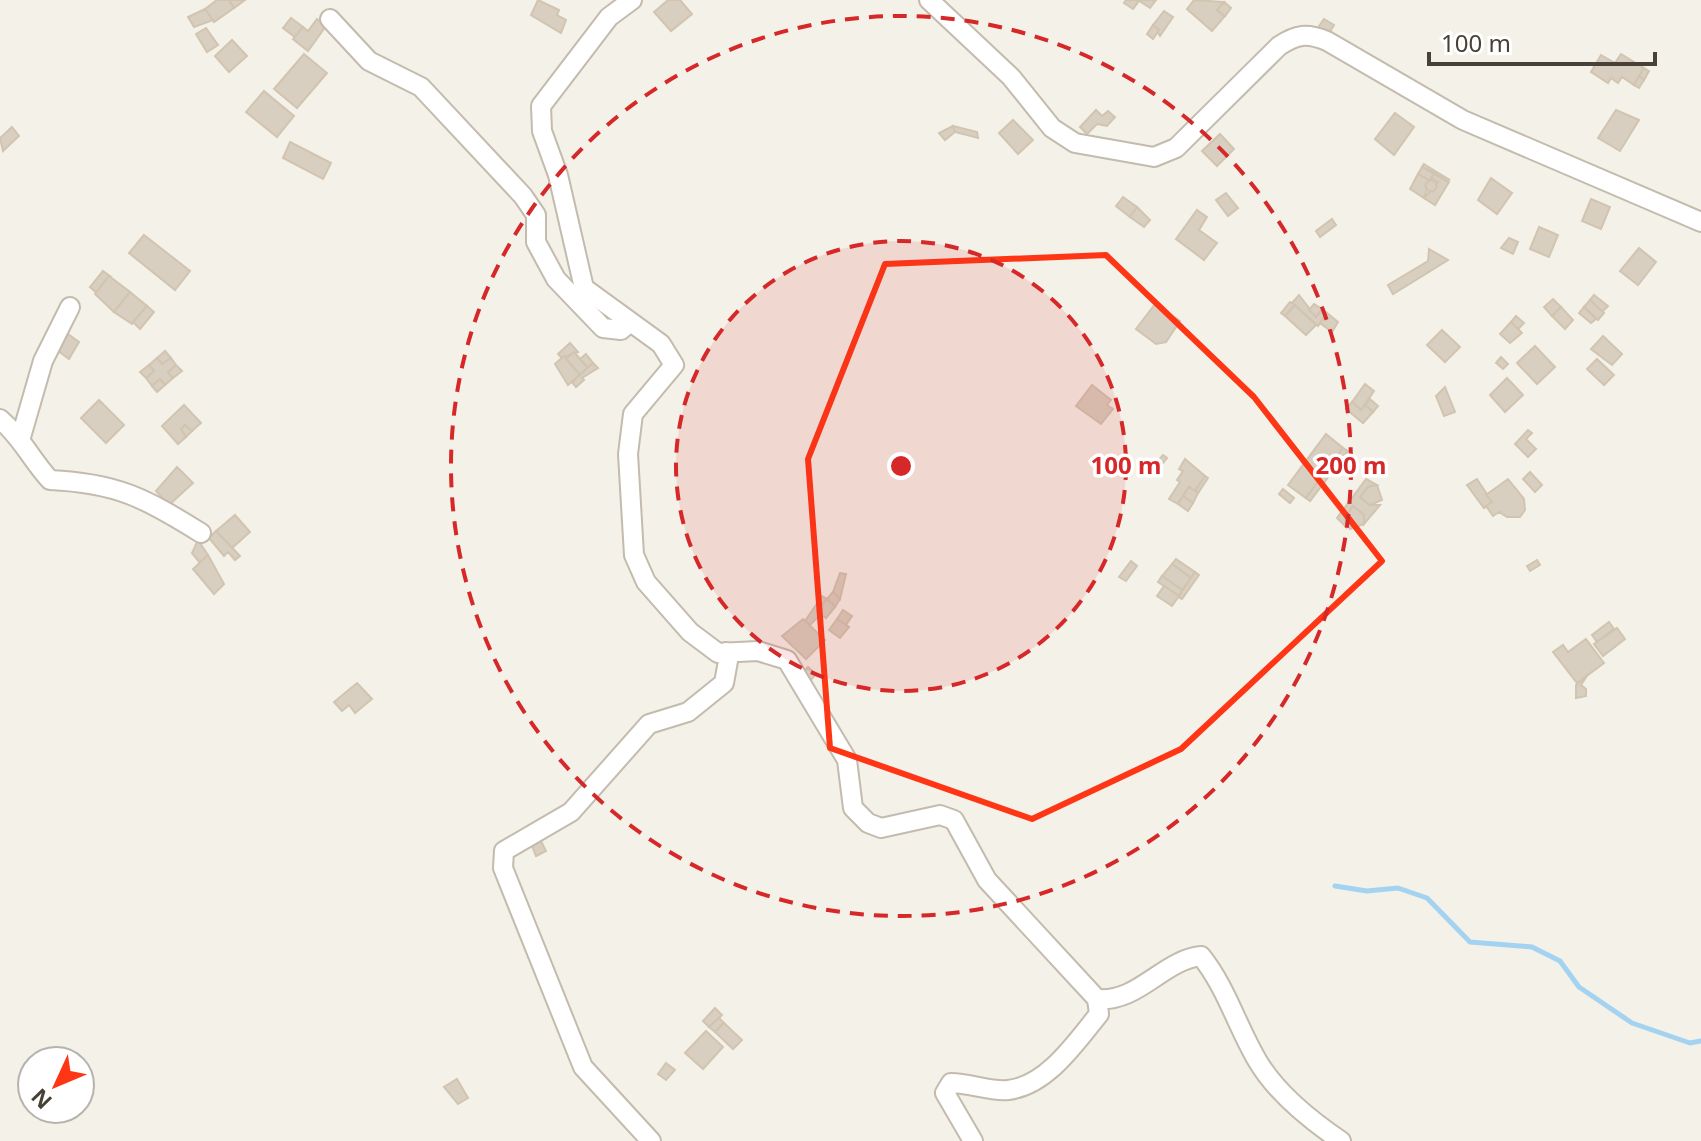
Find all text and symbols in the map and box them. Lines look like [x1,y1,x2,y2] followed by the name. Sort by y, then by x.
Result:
[1429,16,1655,66] scale bar
[1441,26,1511,59] text: 100 m
[1091,448,1161,481] text: 100 m
[1316,448,1386,481] text: 200 m
[887,452,915,480] centre of rings
[16,1045,96,1125] north arrow
[24,1083,58,1116] text: N

